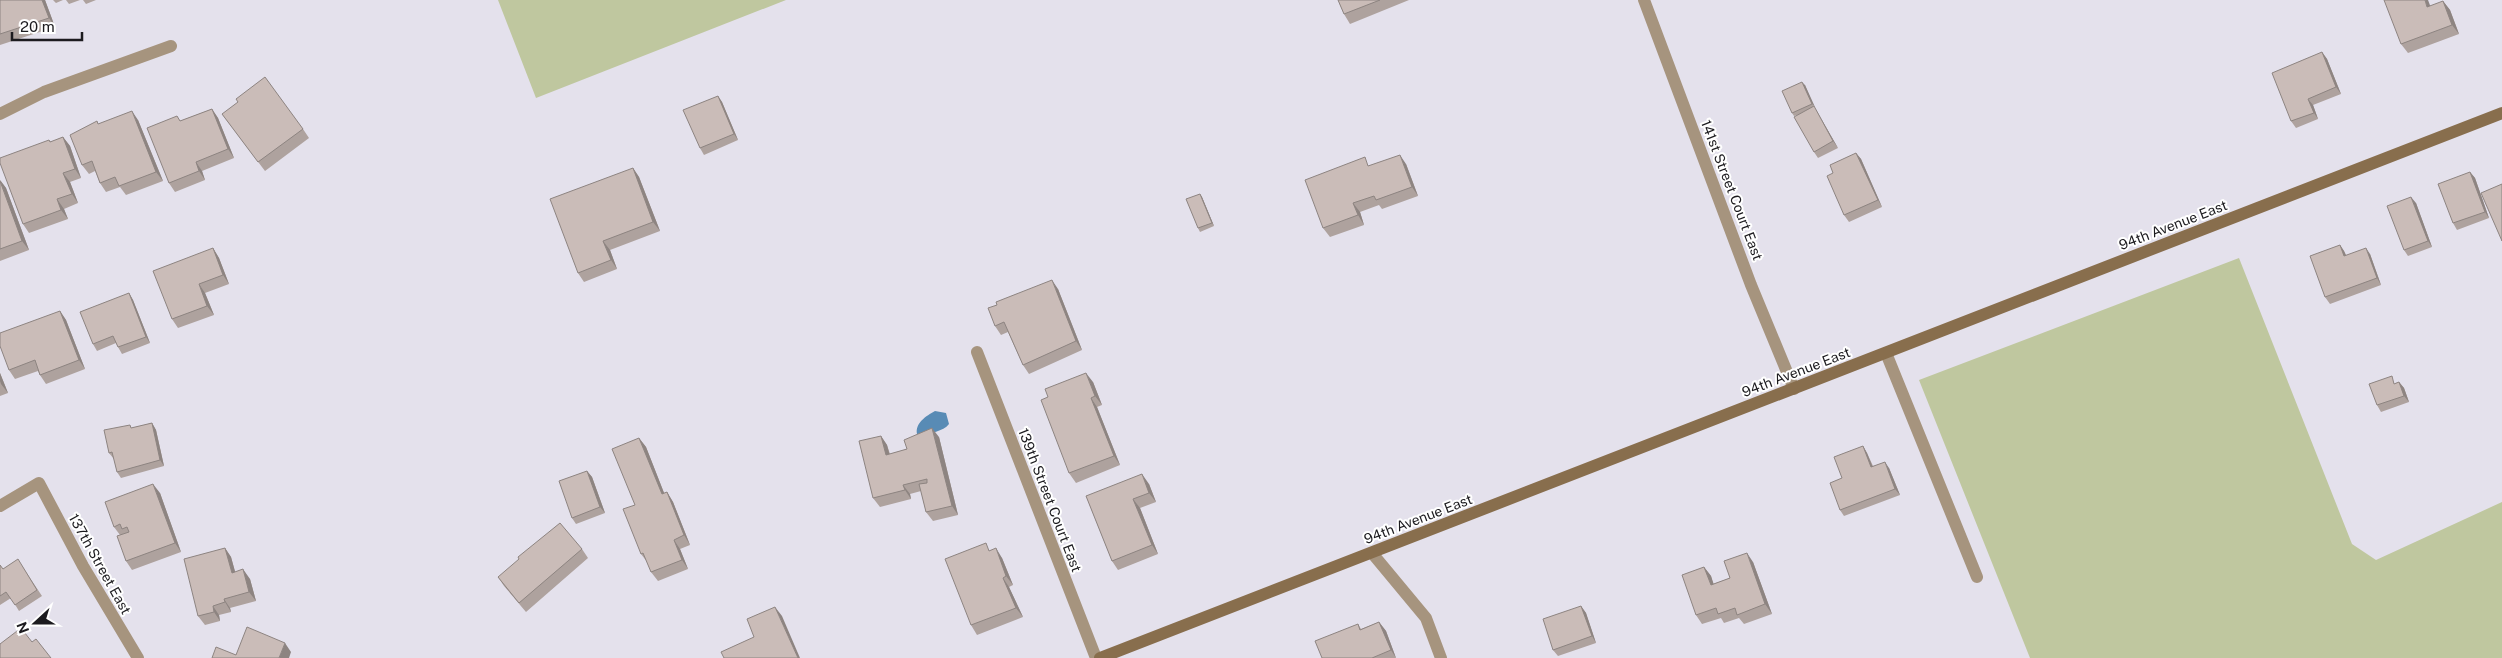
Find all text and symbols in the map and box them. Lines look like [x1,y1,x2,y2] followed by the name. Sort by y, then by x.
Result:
[12,10,82,42] scale bar
[20,18,55,35] text: 20 m
[1698,118,1766,262] street label: 141st Street Court East
[2117,197,2229,253] street label: 94th Avenue East
[1740,344,1852,400] street label: 94th Avenue East
[1015,426,1085,574] street label: 139th Street Court East
[1362,491,1474,547] street label: 94th Avenue East
[66,511,134,617] street label: 137th Street East
[10,598,60,648] north arrow
[13,620,32,636] text: N

